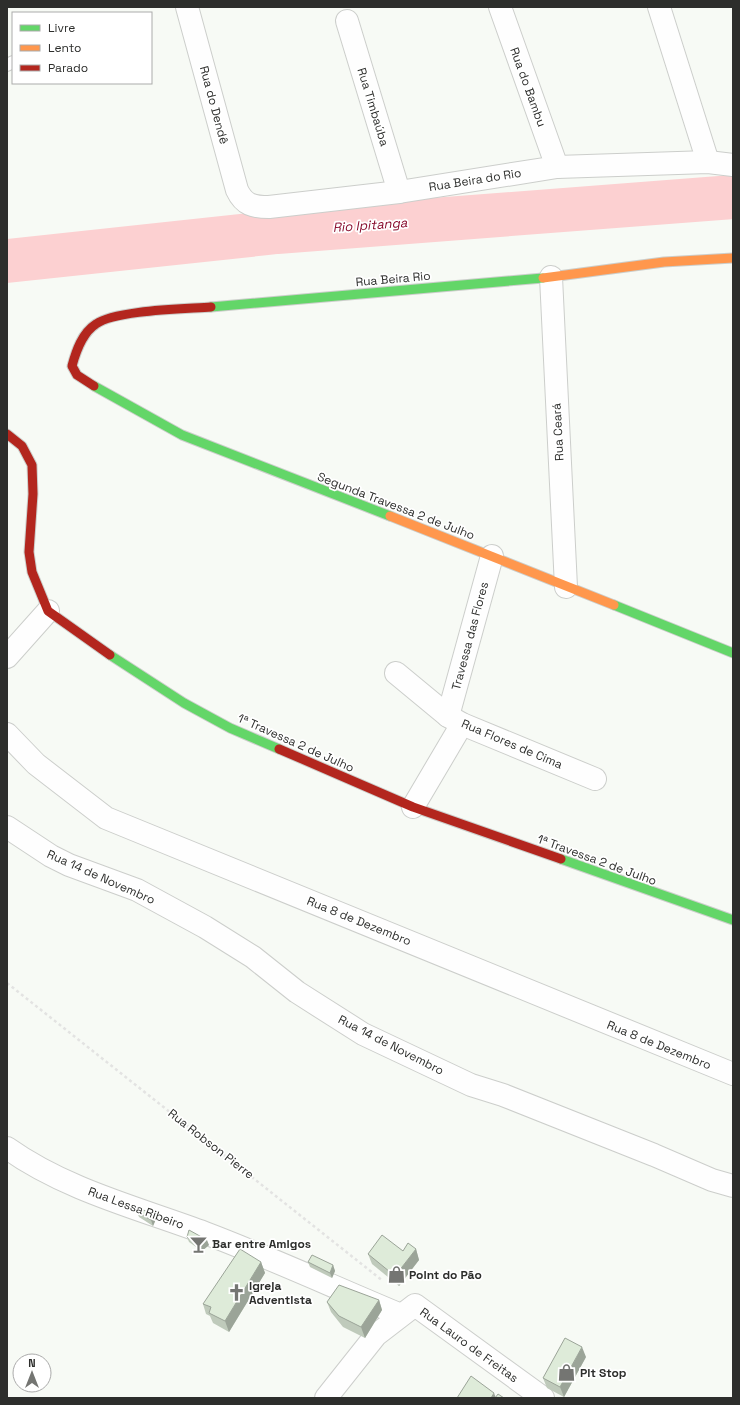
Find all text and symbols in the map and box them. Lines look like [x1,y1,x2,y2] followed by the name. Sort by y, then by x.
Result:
[12,12,152,84] legend
[48,20,75,36] text: Livre
[48,40,82,56] text: Lento
[506,45,550,129] street label: Rua do Bambu
[48,60,88,76] text: Parado
[196,64,232,146] street label: Rua do Dendê
[353,66,393,148] street label: Rua Timbaúba
[428,165,522,195] street label: Rua Beira do Rio
[332,214,408,236] water label: Rio Ipitanga
[355,268,431,290] street label: Rua Beira Rio
[548,403,568,461] street label: Rua Ceará
[315,469,477,543] street label: Segunda Travessa 2 de Julho
[448,580,492,692] street label: Travessa das Flores
[235,710,357,776] street label: 1ª Travessa 2 de Julho
[459,715,565,773] street label: Rua Flores de Cima
[535,831,659,889] street label: 1ª Travessa 2 de Julho
[44,846,158,908] street label: Rua 14 de Novembro
[304,893,414,949] street label: Rua 8 de Dezembro
[335,1011,447,1079] street label: Rua 14 de Novembro
[604,1017,714,1073] street label: Rua 8 de Dezembro
[165,1105,257,1183] street label: Rua Robson Pierre
[86,1183,186,1233] street label: Rua Lessa Ribeiro
[189,1234,209,1254] bar icon: Bar entre Amigos
[212,1236,311,1252] place label: Bar entre Amigos
[386,1265,406,1285] shop icon: Point do Pão
[409,1267,482,1283] place label: Point do Pão
[249,1278,312,1308] place label: Igreja Adventista
[226,1283,246,1303] church icon: Igreja Adventista
[417,1304,521,1386] street label: Rua Lauro de Freitas
[12,1353,52,1393] north arrow
[28,1356,36,1370] text: N
[557,1363,577,1383] shop icon: Pit Stop
[580,1365,627,1381] place label: Pit Stop

